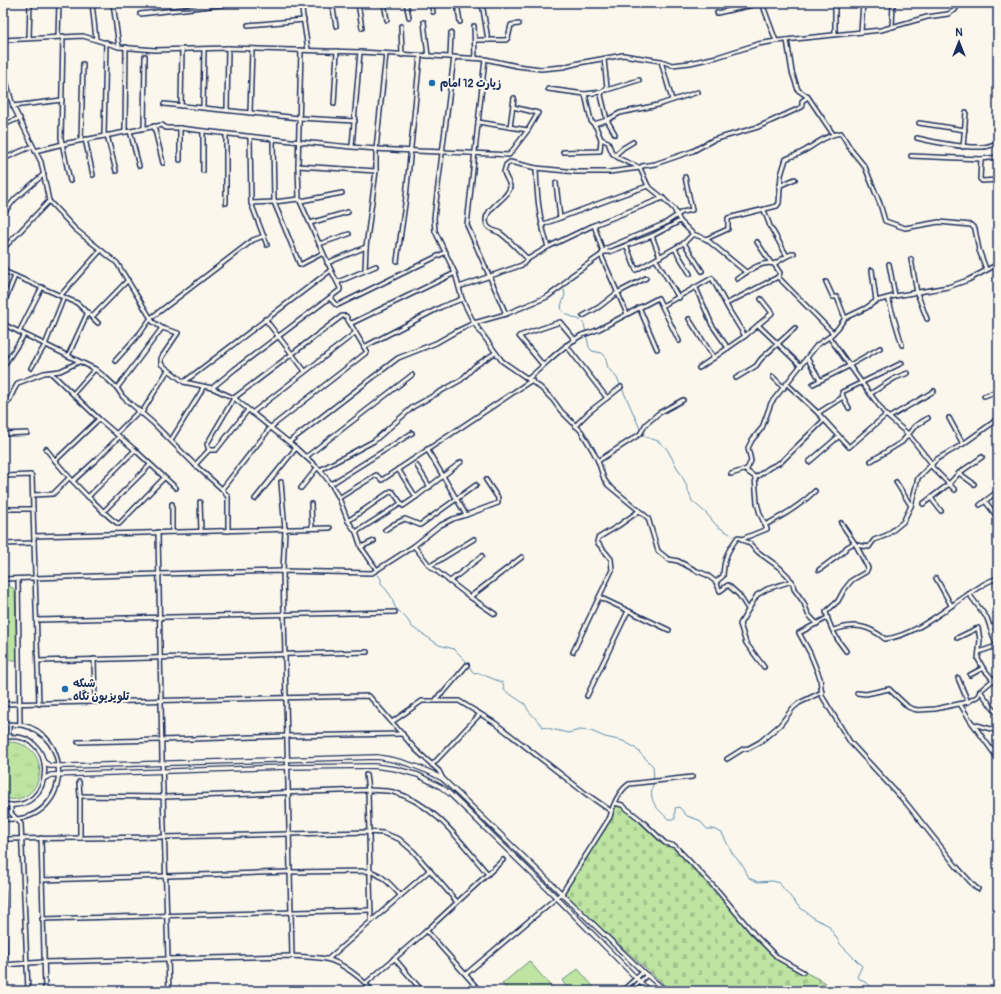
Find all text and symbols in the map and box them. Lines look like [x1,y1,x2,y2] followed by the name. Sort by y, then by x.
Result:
[939,22,979,62] north arrow
[955,26,963,39] text: N
[440,77,501,92] place label: زیارت 12 امام
[427,78,437,88] marker: زیارت 12 امام
[73,677,130,704] place label: شبکه تلویزیون نگاه
[60,684,70,694] marker: شبکه تلویزیون نگاه

